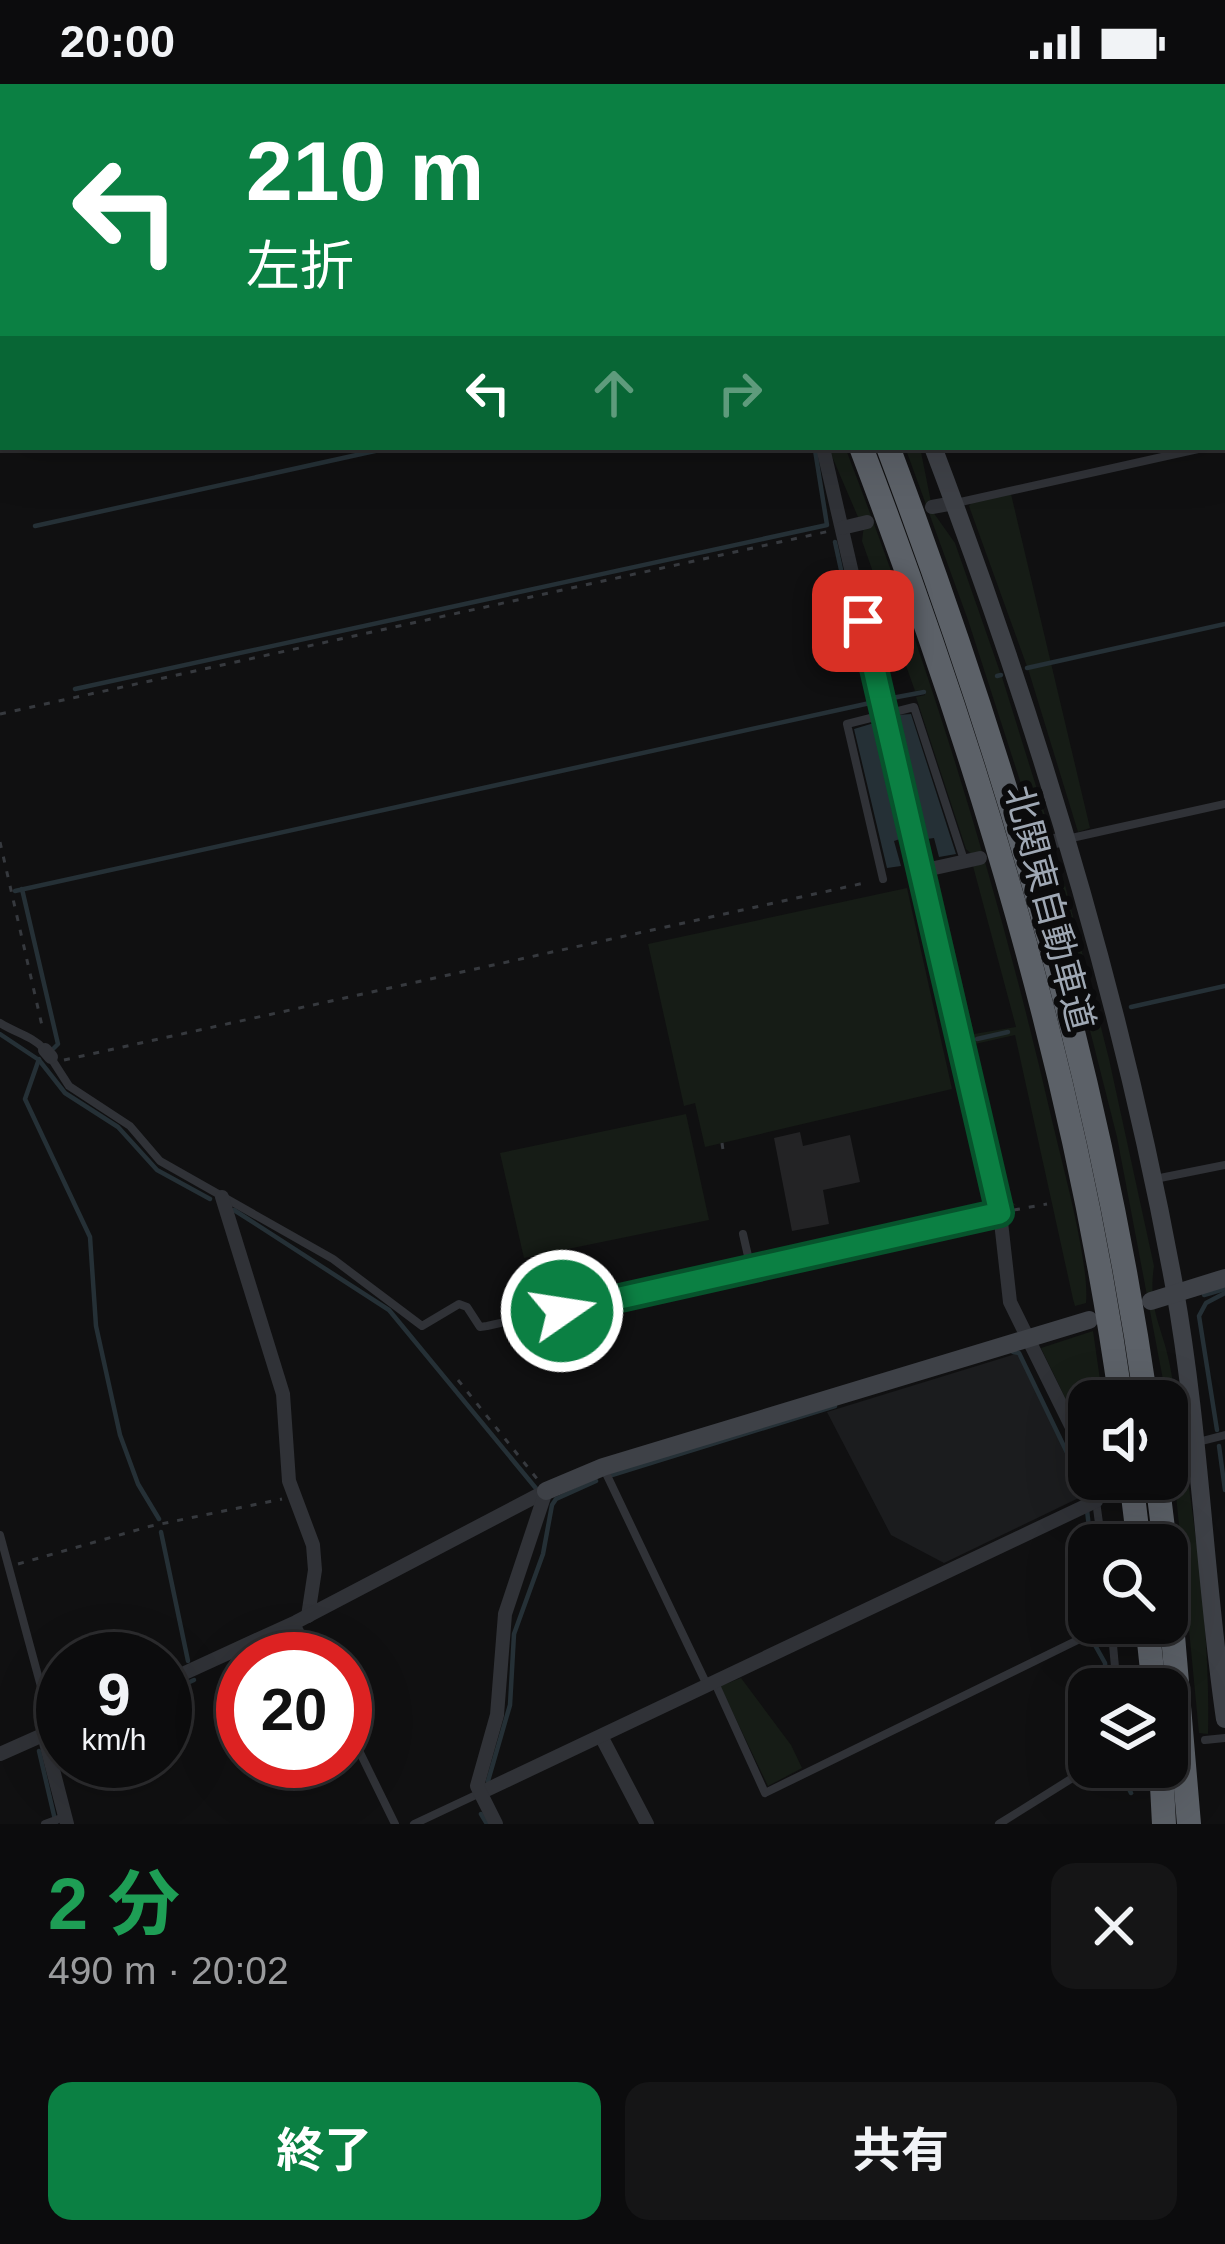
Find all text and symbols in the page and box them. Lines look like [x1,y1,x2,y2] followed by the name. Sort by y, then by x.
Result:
[60,16,175,67] text: 20:00
[246,124,484,218] text: 210 m
[48,132,204,288] icon: left
[246,236,354,296] text: 左折
[455,360,521,426] icon: left
[581,360,647,426] icon: ahead
[707,360,773,426] icon: right
[812,570,914,672] pin
[830,588,896,654] icon: arrive
[998,781,1102,1035] street label: 北関東自動車道
[499,1248,625,1374] position arrow
[1068,1380,1188,1788] map controls
[1068,1380,1188,1500] button: sound
[1068,1524,1188,1644] button: search
[216,1632,372,1788] speed limit sign: 20
[97,1661,131,1728] text: 9
[1068,1668,1188,1788] button: layers
[81,1723,147,1756] text: km/h
[1051,1863,1177,1989] button: close
[48,1864,180,1944] text: 2 分
[48,1949,289,1992] text: 490 m · 20:02
[48,2082,601,2220] button: 終了
[625,2082,1177,2220] button: 共有

